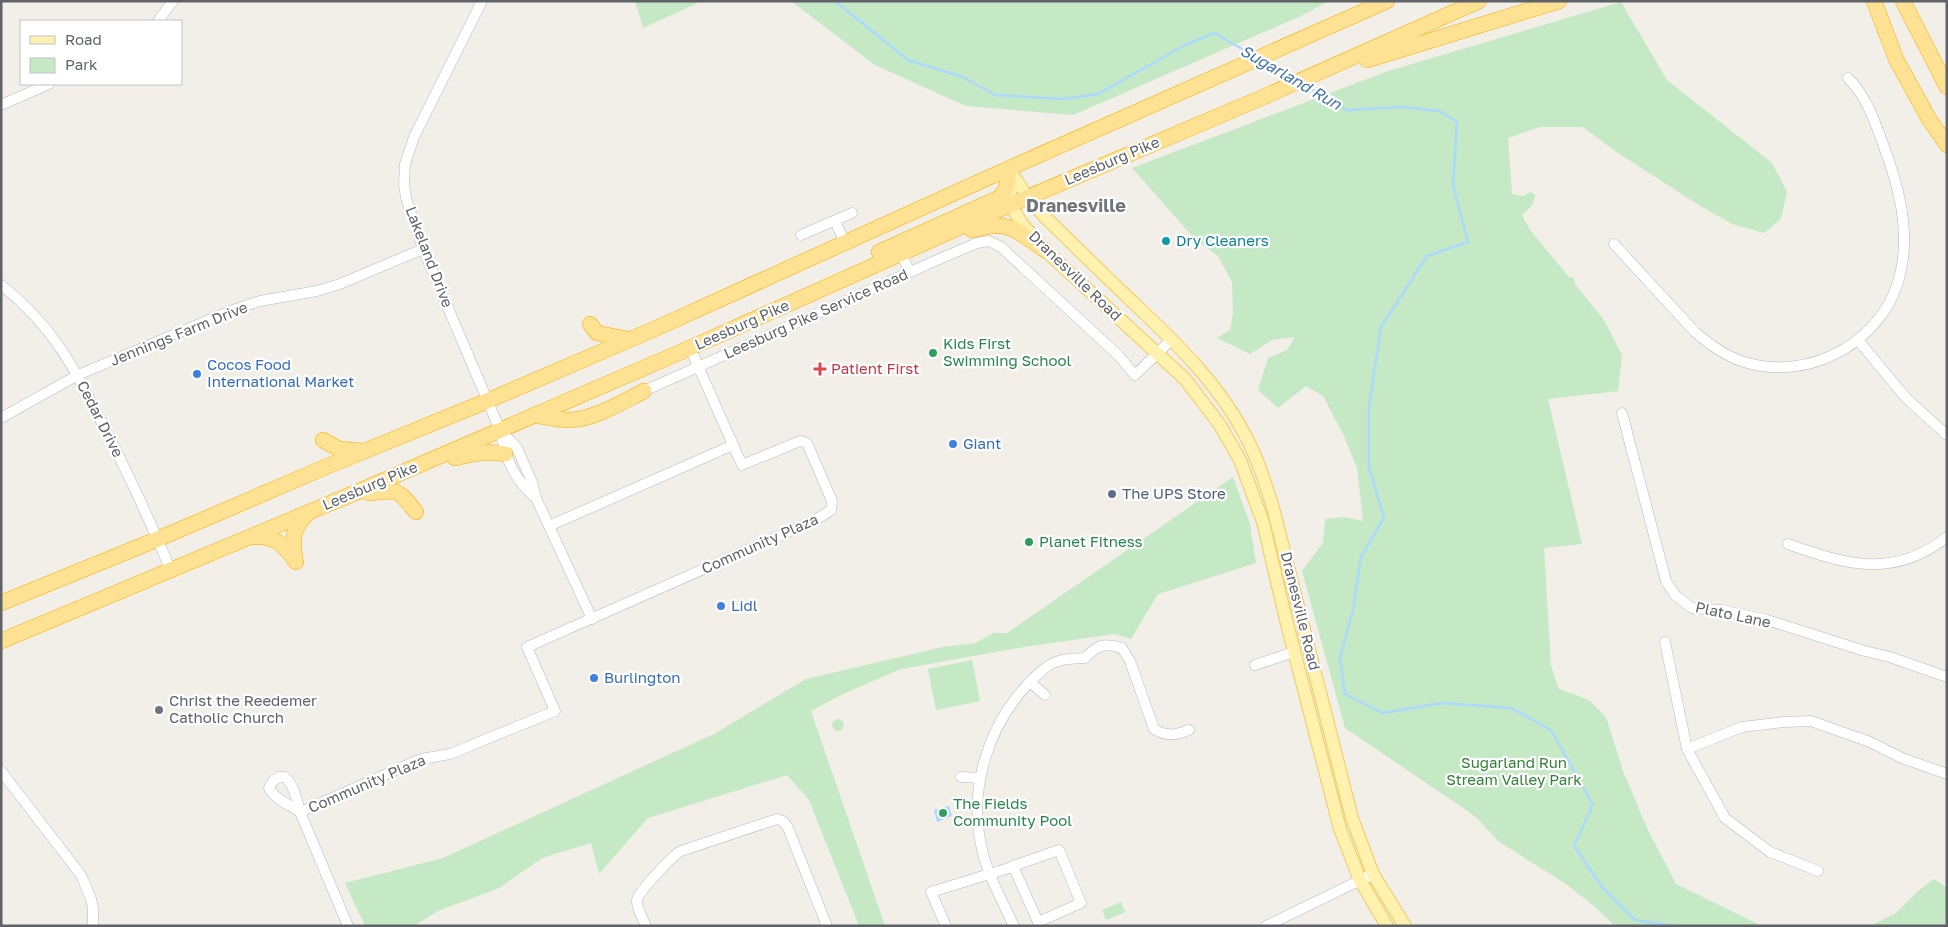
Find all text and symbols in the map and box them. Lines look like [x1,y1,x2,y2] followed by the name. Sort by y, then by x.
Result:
[20,20,182,85] legend
[65,30,102,48] text: Road
[1237,40,1346,114] water label: Sugarland Run
[65,55,98,73] text: Park
[1061,132,1162,188] street label: Leesburg Pike
[1026,194,1126,216] district label: Dranesville
[402,204,458,310] street label: Lakeland Drive
[1026,227,1126,324] street label: Dranesville Road
[1176,231,1269,249] place label: Dry Cleaners
[1160,235,1172,247] marker: Dry Cleaners
[721,265,911,363] street label: Leesburg Pike Service Road
[692,296,792,354] street label: Leesburg Pike
[107,297,250,369] street label: Jennings Farm Drive
[943,334,1071,369] place label: Kids First Swimming School
[927,347,939,359] marker: Kids First Swimming School
[207,355,354,390] place label: Cocos Food International Market
[831,359,919,377] place label: Patient First
[813,362,827,376] marker: Patient First
[191,368,203,380] marker: Cocos Food International Market
[74,377,128,460] street label: Cedar Drive
[963,434,1001,452] place label: Giant
[947,438,959,450] marker: Giant
[319,457,420,513] street label: Leesburg Pike
[1122,484,1226,502] place label: The UPS Store
[1106,488,1118,500] marker: The UPS Store
[698,509,821,577] street label: Community Plaza
[1039,532,1143,550] place label: Planet Fitness
[1023,536,1035,548] marker: Planet Fitness
[1278,550,1324,672] street label: Dranesville Road
[731,596,758,614] place label: Lidl
[1694,597,1773,631] street label: Plato Lane
[715,600,727,612] marker: Lidl
[604,668,680,686] place label: Burlington
[588,672,600,684] marker: Burlington
[169,691,317,726] place label: Christ the Reedemer Catholic Church
[153,704,165,716] marker: Christ the Reedemer Catholic Church
[305,750,428,816] street label: Community Plaza
[1446,753,1582,788] park label: Sugarland Run Stream Valley Park
[953,794,1072,829] place label: The Fields Community Pool
[937,807,949,819] marker: The Fields Community Pool

